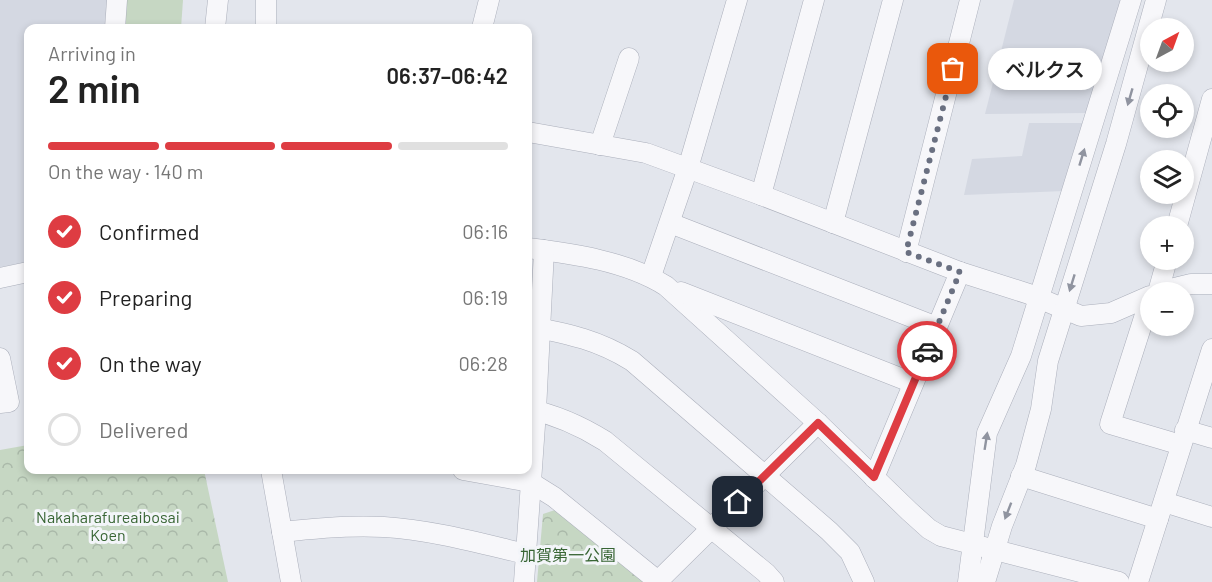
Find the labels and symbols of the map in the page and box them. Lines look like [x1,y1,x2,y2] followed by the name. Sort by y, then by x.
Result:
[1140,18,1194,72] north arrow
[927,43,978,94] pin
[989,48,1103,90] callout: ベルクス
[1124,88,1134,106] one-way arrow
[1078,148,1087,166] one-way arrow
[1067,274,1077,292] one-way arrow
[897,321,957,381] courier
[982,431,991,450] one-way arrow
[712,476,763,527] pin
[1002,502,1012,520] one-way arrow
[36,507,180,544] park label: Nakaharafureaibosai Koen
[520,545,616,564] park label: 加賀第一公園

